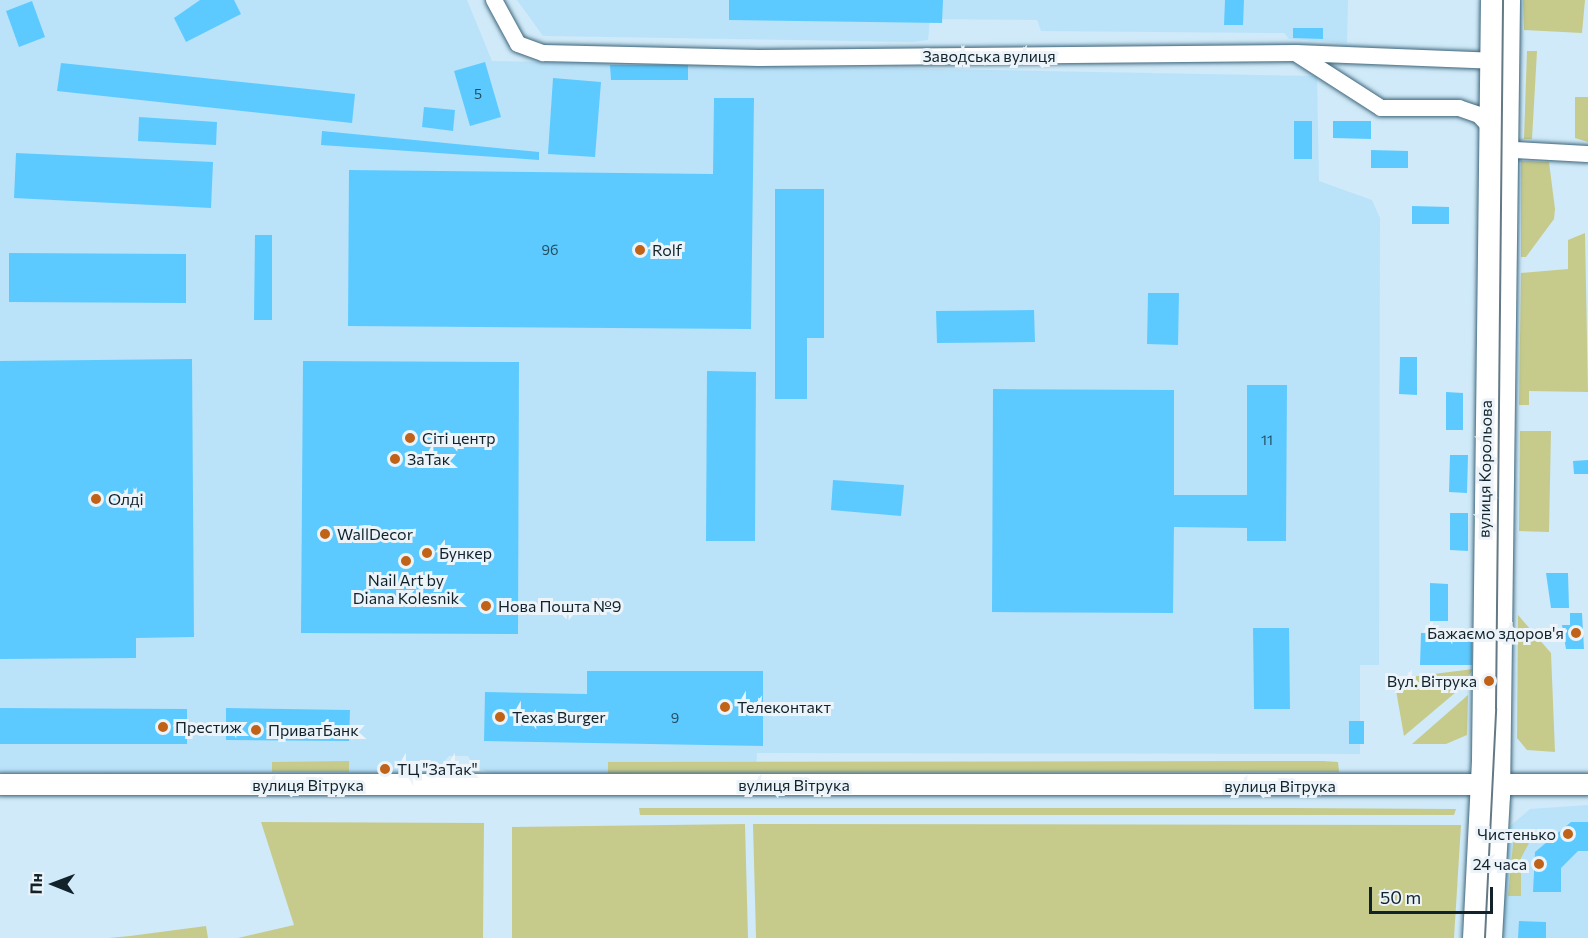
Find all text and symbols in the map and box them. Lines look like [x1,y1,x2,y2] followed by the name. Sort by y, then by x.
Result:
[922,46,1056,66] street label: Заводська вулиця
[474,86,482,102] house number: 5
[652,240,682,260] place label: Rolf
[542,242,558,258] house number: 9б
[633,243,647,257] marker: Rolf
[1474,400,1496,538] street label: вулиця Корольова
[422,428,496,448] place label: Сіті центр
[403,431,417,445] marker: Сіті центр
[1261,432,1273,448] house number: 11
[407,449,450,469] place label: ЗаТак
[388,452,402,466] marker: ЗаТак
[108,489,144,509] place label: Олді
[89,492,103,506] marker: Олді
[337,524,413,544] place label: WallDecor
[318,527,332,541] marker: WallDecor
[439,543,492,563] place label: Бункер
[420,546,434,560] marker: Бункер
[399,554,413,568] marker: Nail Art by Diana Kolesnik
[353,570,459,608] place label: Nail Art by Diana Kolesnik
[498,596,622,616] place label: Нова Пошта №9
[479,599,493,613] marker: Нова Пошта №9
[1427,623,1564,643] place label: Бажаємо здоров'я
[1569,626,1583,640] marker: Бажаємо здоров'я
[1387,671,1477,691] place label: Вул. Вітрука
[1482,674,1496,688] marker: Вул. Вітрука
[737,697,831,717] place label: Телеконтакт
[718,700,732,714] marker: Телеконтакт
[512,707,606,727] place label: Texas Burger
[493,710,507,724] marker: Texas Burger
[671,710,679,726] house number: 9
[175,717,242,737] place label: Престиж
[156,720,170,734] marker: Престиж
[268,720,359,740] place label: ПриватБанк
[249,723,263,737] marker: ПриватБанк
[397,759,478,779] place label: ТЦ "ЗаТак"
[378,762,392,776] marker: ТЦ "ЗаТак"
[252,775,364,795] street label: вулиця Вітрука
[738,775,850,795] street label: вулиця Вітрука
[1224,776,1336,796] street label: вулиця Вітрука
[1477,824,1556,844] place label: Чистенько
[1561,827,1575,841] marker: Чистенько
[24,854,84,914] north arrow
[1473,854,1527,874] place label: 24 часа
[1532,857,1546,871] marker: 24 часа
[26,873,45,894] text: Пн
[1372,875,1496,913] scale bar
[1380,886,1421,908] text: 50 m

